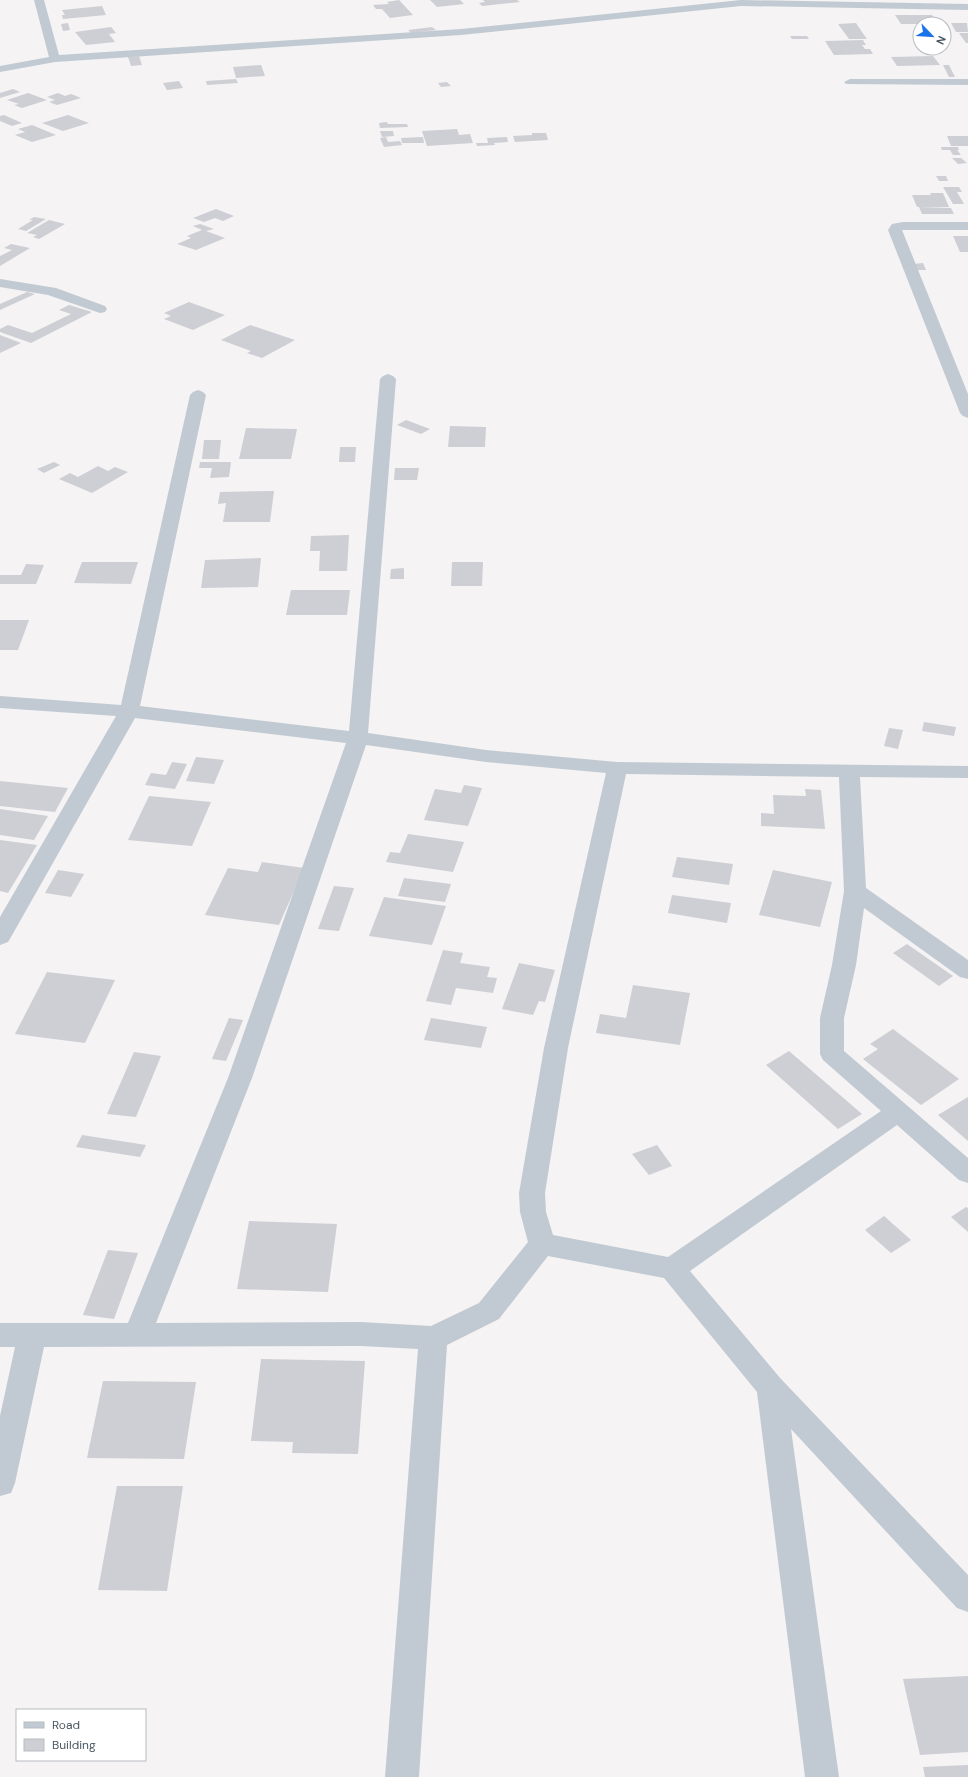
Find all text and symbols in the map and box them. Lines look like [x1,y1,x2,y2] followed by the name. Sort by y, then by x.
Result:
[912,16,952,56] north arrow
[933,34,949,47] text: N
[16,1709,146,1761] legend
[52,1717,80,1733] text: Road
[52,1737,96,1753] text: Building

